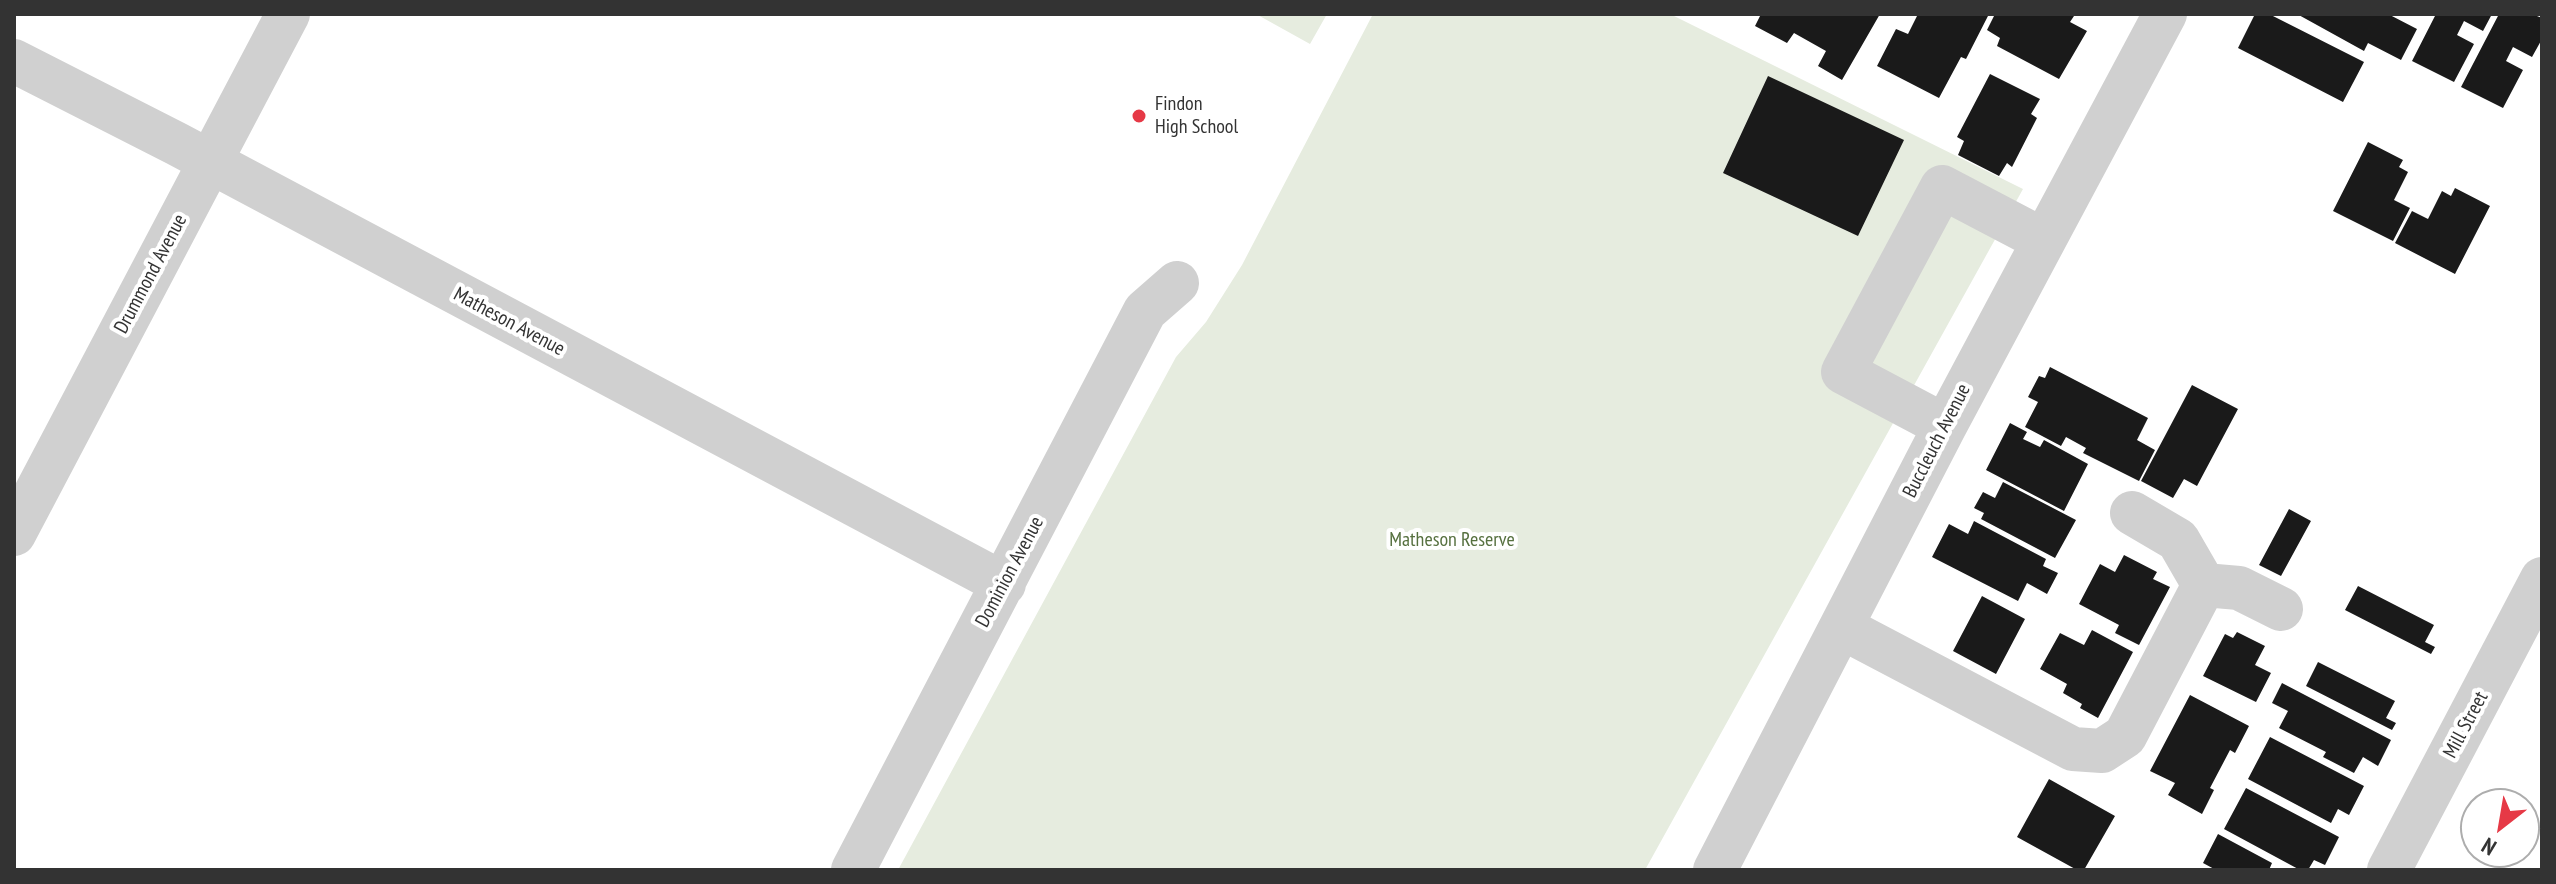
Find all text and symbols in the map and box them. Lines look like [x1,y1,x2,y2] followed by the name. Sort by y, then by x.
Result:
[1155,92,1238,139] place label: Findon High School
[1130,107,1148,125] marker: Findon High School
[110,210,192,338] street label: Drummond Avenue
[449,283,569,361] street label: Matheson Avenue
[1898,380,1976,502] street label: Buccleuch Avenue
[971,513,1049,631] street label: Dominion Avenue
[1389,528,1515,552] park label: Matheson Reserve
[2438,688,2494,762] street label: Mill Street
[2460,788,2540,868] north arrow
[2476,832,2501,862] text: N

